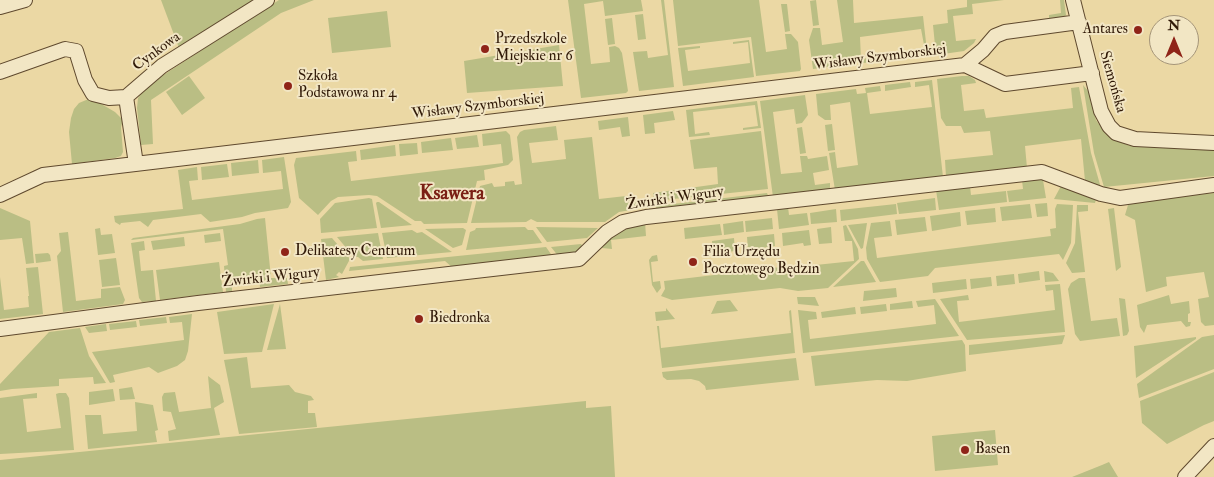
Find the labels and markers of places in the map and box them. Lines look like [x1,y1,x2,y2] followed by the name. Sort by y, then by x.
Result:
[1083,21,1128,39] place label: Antares
[1132,24,1144,36] marker: Antares
[495,31,573,66] place label: Przedszkole Miejskie nr 6
[479,43,491,55] marker: Przedszkole Miejskie nr 6
[298,68,396,103] place label: Szkoła Podstawowa nr 4
[282,80,294,92] marker: Szkoła Podstawowa nr 4
[295,243,415,261] place label: Delikatesy Centrum
[703,244,819,279] place label: Filia Urzędu Pocztowego Będzin
[279,246,291,258] marker: Delikatesy Centrum
[687,256,699,268] marker: Filia Urzędu Pocztowego Będzin
[429,310,490,328] place label: Biedronka
[413,313,425,325] marker: Biedronka
[975,441,1010,459] place label: Basen
[959,444,971,456] marker: Basen

